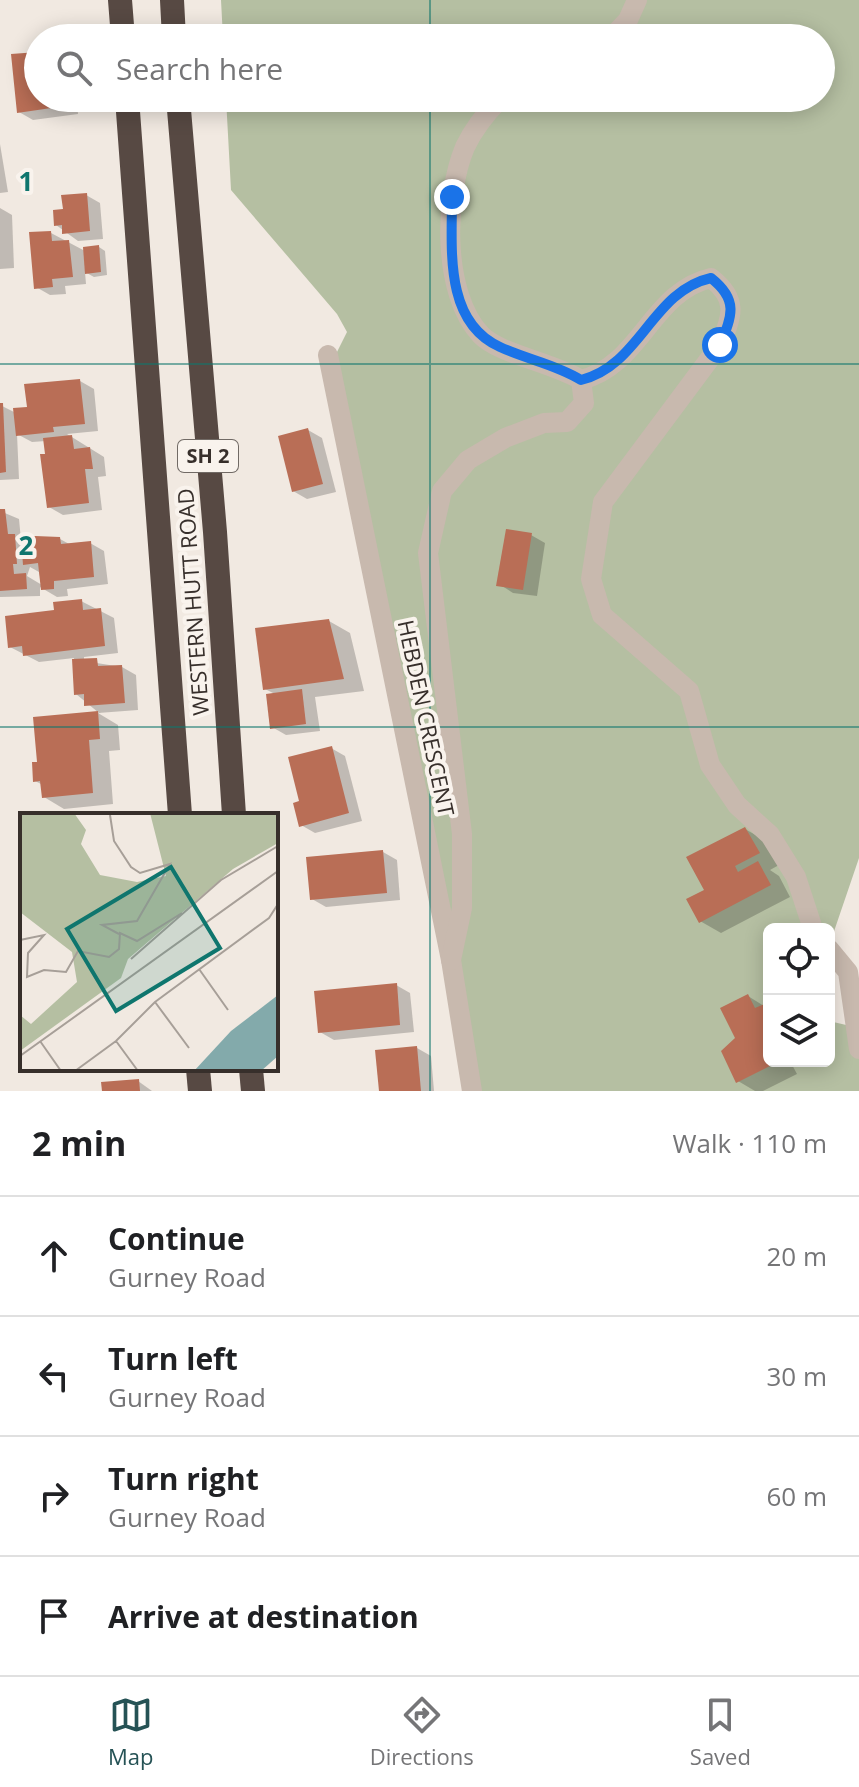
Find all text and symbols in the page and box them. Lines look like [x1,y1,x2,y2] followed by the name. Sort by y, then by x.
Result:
[24,24,835,112] search box
[52,46,96,90] icon: search
[116,48,283,89] text: Search here
[19,163,33,199] text: 1
[434,179,470,215] route end
[702,327,738,363] route start
[178,440,238,472] road number: SH 2
[169,488,215,717] street label: WESTERN HUTT ROAD
[19,527,34,563] text: 2
[392,617,462,819] street label: HEBDEN CRESCENT
[20,813,278,1071] inset map
[763,923,835,1067] map controls
[763,923,835,995] button: locate
[763,995,835,1067] button: layers
[32,1120,126,1166] text: 2 min
[673,1125,827,1161] text: Walk · 110 m
[108,1218,245,1259] text: Continue
[32,1234,76,1278] icon: ahead
[766,1238,827,1274] text: 20 m
[108,1259,266,1295] text: Gurney Road
[108,1338,238,1379] text: Turn left
[32,1354,76,1398] icon: left
[766,1358,827,1394] text: 30 m
[108,1379,266,1415] text: Gurney Road
[108,1458,259,1499] text: Turn right
[32,1474,76,1518] icon: right
[766,1478,827,1514] text: 60 m
[108,1499,266,1535] text: Gurney Road
[32,1594,76,1638] icon: arrive
[108,1596,419,1637] text: Arrive at destination
[108,1693,154,1771] tab: Map
[370,1693,474,1771] tab: Directions
[690,1693,751,1771] tab: Saved

